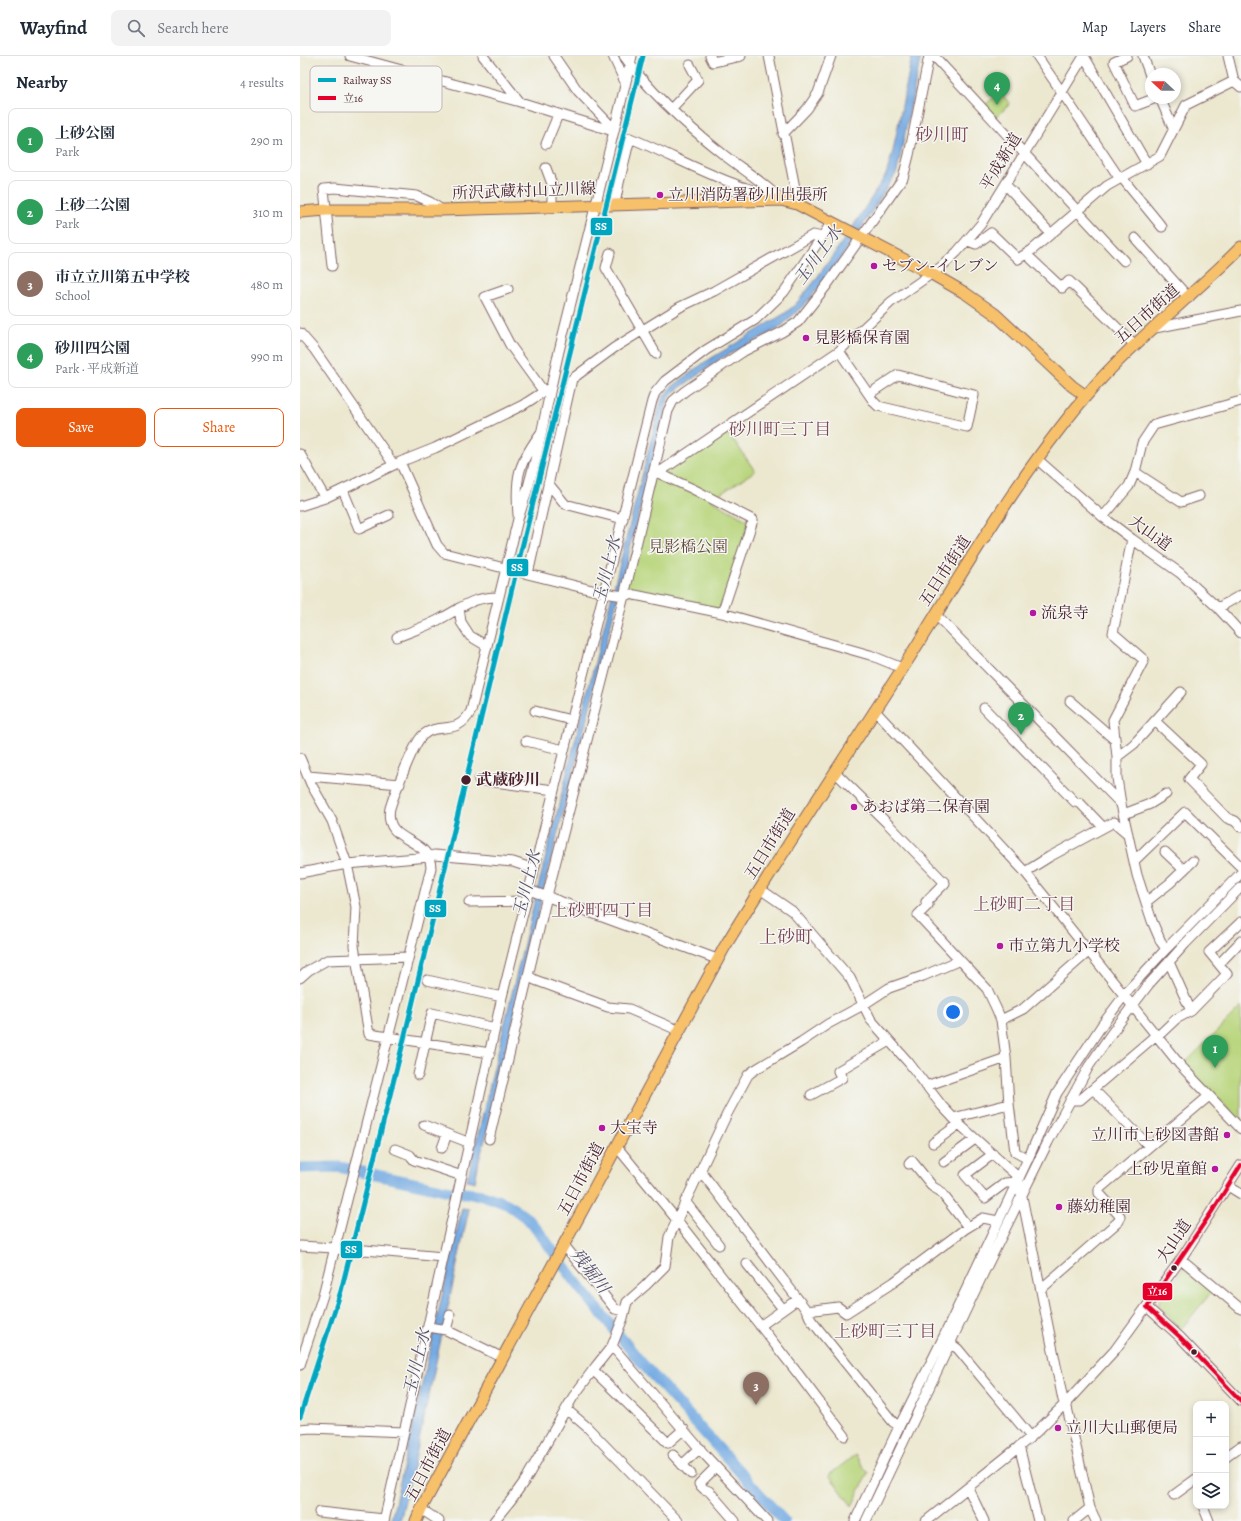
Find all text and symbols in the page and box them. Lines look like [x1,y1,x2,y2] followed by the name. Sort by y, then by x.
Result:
[111,10,391,46] search box
[20,15,87,41] text: Wayfind
[125,17,147,39] icon: search
[157,18,229,38] text: Search here
[1082,18,1108,37] text: Map
[1130,18,1166,37] text: Layers
[1188,18,1221,37] text: Share
[310,66,442,112] legend
[1145,68,1181,104] north arrow
[16,71,67,94] text: Nearby
[984,72,1010,105] pin: 4
[343,73,392,88] text: Railway SS
[240,74,284,91] text: 4 results
[343,91,363,106] text: 立16
[55,123,115,143] text: 上砂公園
[915,123,969,147] district label: 砂川町
[975,129,1027,195] street label: 平成新道
[28,132,32,149] text: 1
[251,132,283,149] text: 290 m
[55,143,79,160] text: Park
[452,177,596,205] street label: 所沢武蔵村山立川線
[668,184,828,206] place label: 立川消防署砂川出張所
[655,190,665,200] marker: 立川消防署砂川出張所
[55,195,130,215] text: 上砂二公園
[27,204,33,221] text: 2
[253,204,283,221] text: 310 m
[55,215,79,232] text: Park
[590,217,613,236] line badge: SS
[595,219,607,234] text: SS
[789,219,848,289] water label: 玉川上水
[882,255,999,277] place label: セブン-イレブン
[869,261,879,271] marker: セブン-イレブン
[55,267,190,287] text: 市立立川第五中学校
[27,276,33,293] text: 3
[250,276,283,293] text: 480 m
[1110,279,1184,349] street label: 五日市街道
[55,287,90,304] text: School
[814,327,910,349] place label: 見影橋保育園
[801,333,811,343] marker: 見影橋保育園
[55,338,130,358] text: 砂川四公園
[27,348,33,365] text: 4
[251,348,283,365] text: 990 m
[55,360,139,377] text: Park · 平成新道
[16,408,146,447] button: Save
[154,408,284,447] button: Share
[729,418,831,441] district label: 砂川町三丁目
[1124,510,1176,556] street label: 大山道
[914,531,976,611] street label: 五日市街道
[588,532,627,606] water label: 玉川上水
[648,536,728,558] park label: 見影橋公園
[506,558,529,577] line badge: SS
[511,560,523,575] text: SS
[1041,602,1089,624] place label: 流泉寺
[1028,608,1038,618] marker: 流泉寺
[1008,702,1034,735] pin: 2
[476,769,540,791] place label: 武蔵砂川
[459,773,473,787] marker: 武蔵砂川
[862,796,990,818] place label: あおば第二保育園
[849,802,859,812] marker: あおば第二保育園
[739,804,801,884] street label: 五日市街道
[508,846,547,920] water label: 玉川上水
[973,893,1075,916] district label: 上砂町二丁目
[424,899,447,918] line badge: SS
[551,899,653,922] district label: 上砂町四丁目
[429,901,441,916] text: SS
[759,925,813,949] district label: 上砂町
[1008,935,1120,957] place label: 市立第九小学校
[995,941,1005,951] marker: 市立第九小学校
[943,1002,963,1022] your location
[1202,1035,1228,1068] pin: 1
[610,1117,658,1139] place label: 大宝寺
[597,1123,607,1133] marker: 大宝寺
[1091,1124,1219,1146] place label: 立川市上砂図書館
[1222,1130,1232,1140] marker: 立川市上砂図書館
[553,1139,609,1219] street label: 五日市街道
[1127,1158,1207,1180] place label: 上砂児童館
[1210,1164,1220,1174] marker: 上砂児童館
[1067,1196,1131,1218] place label: 藤幼稚園
[1054,1202,1064,1212] marker: 藤幼稚園
[1151,1215,1197,1267] street label: 大山道
[340,1240,363,1259] line badge: SS
[345,1242,357,1257] text: SS
[565,1244,616,1300] water label: 残堀川
[1169,1263,1179,1273] unlabelled marker
[1142,1282,1173,1301] line badge: 立16
[1147,1284,1167,1299] text: 立16
[834,1320,936,1343] district label: 上砂町三丁目
[398,1324,436,1398] water label: 玉川上水
[1189,1347,1199,1357] unlabelled marker
[743,1372,769,1405] pin: 3
[1193,1401,1229,1509] map controls
[1193,1401,1229,1437] button: +
[1066,1417,1178,1439] place label: 立川大山郵便局
[1053,1423,1063,1433] marker: 立川大山郵便局
[400,1425,456,1505] street label: 五日市街道
[1193,1437,1229,1473] button: −
[1193,1473,1229,1509] button: layers

